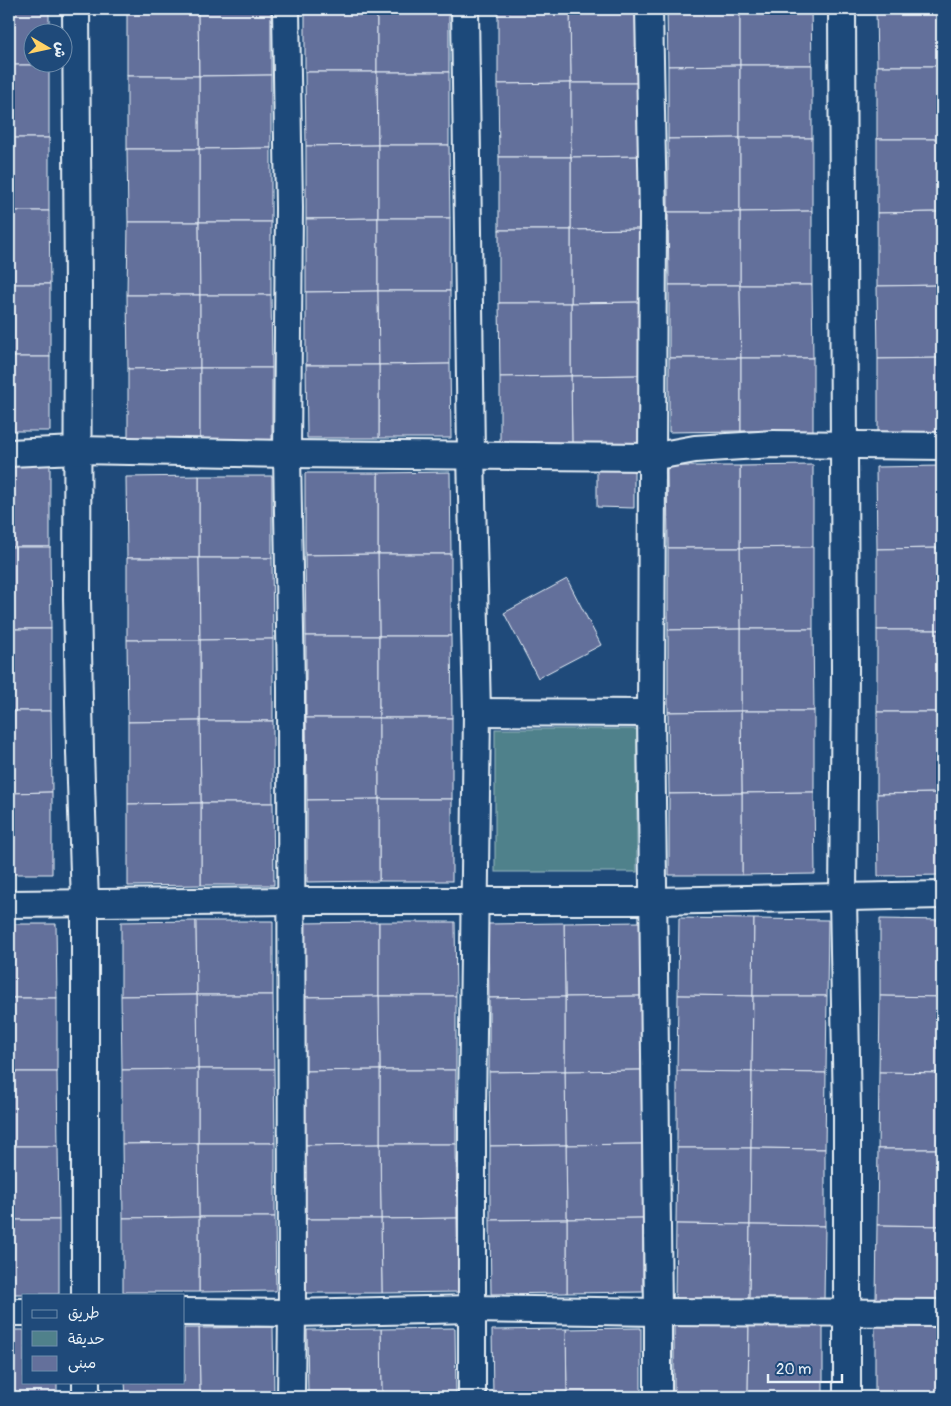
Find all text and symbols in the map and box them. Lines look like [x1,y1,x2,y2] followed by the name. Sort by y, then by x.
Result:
[22,22,72,72] north arrow
[51,41,70,59] text: ش
[22,1294,185,1384] legend
[68,1304,100,1323] text: طريق
[68,1330,105,1349] text: حديقة
[768,1351,842,1383] scale bar
[68,1354,96,1373] text: مبنى
[776,1360,811,1379] text: 20 m

